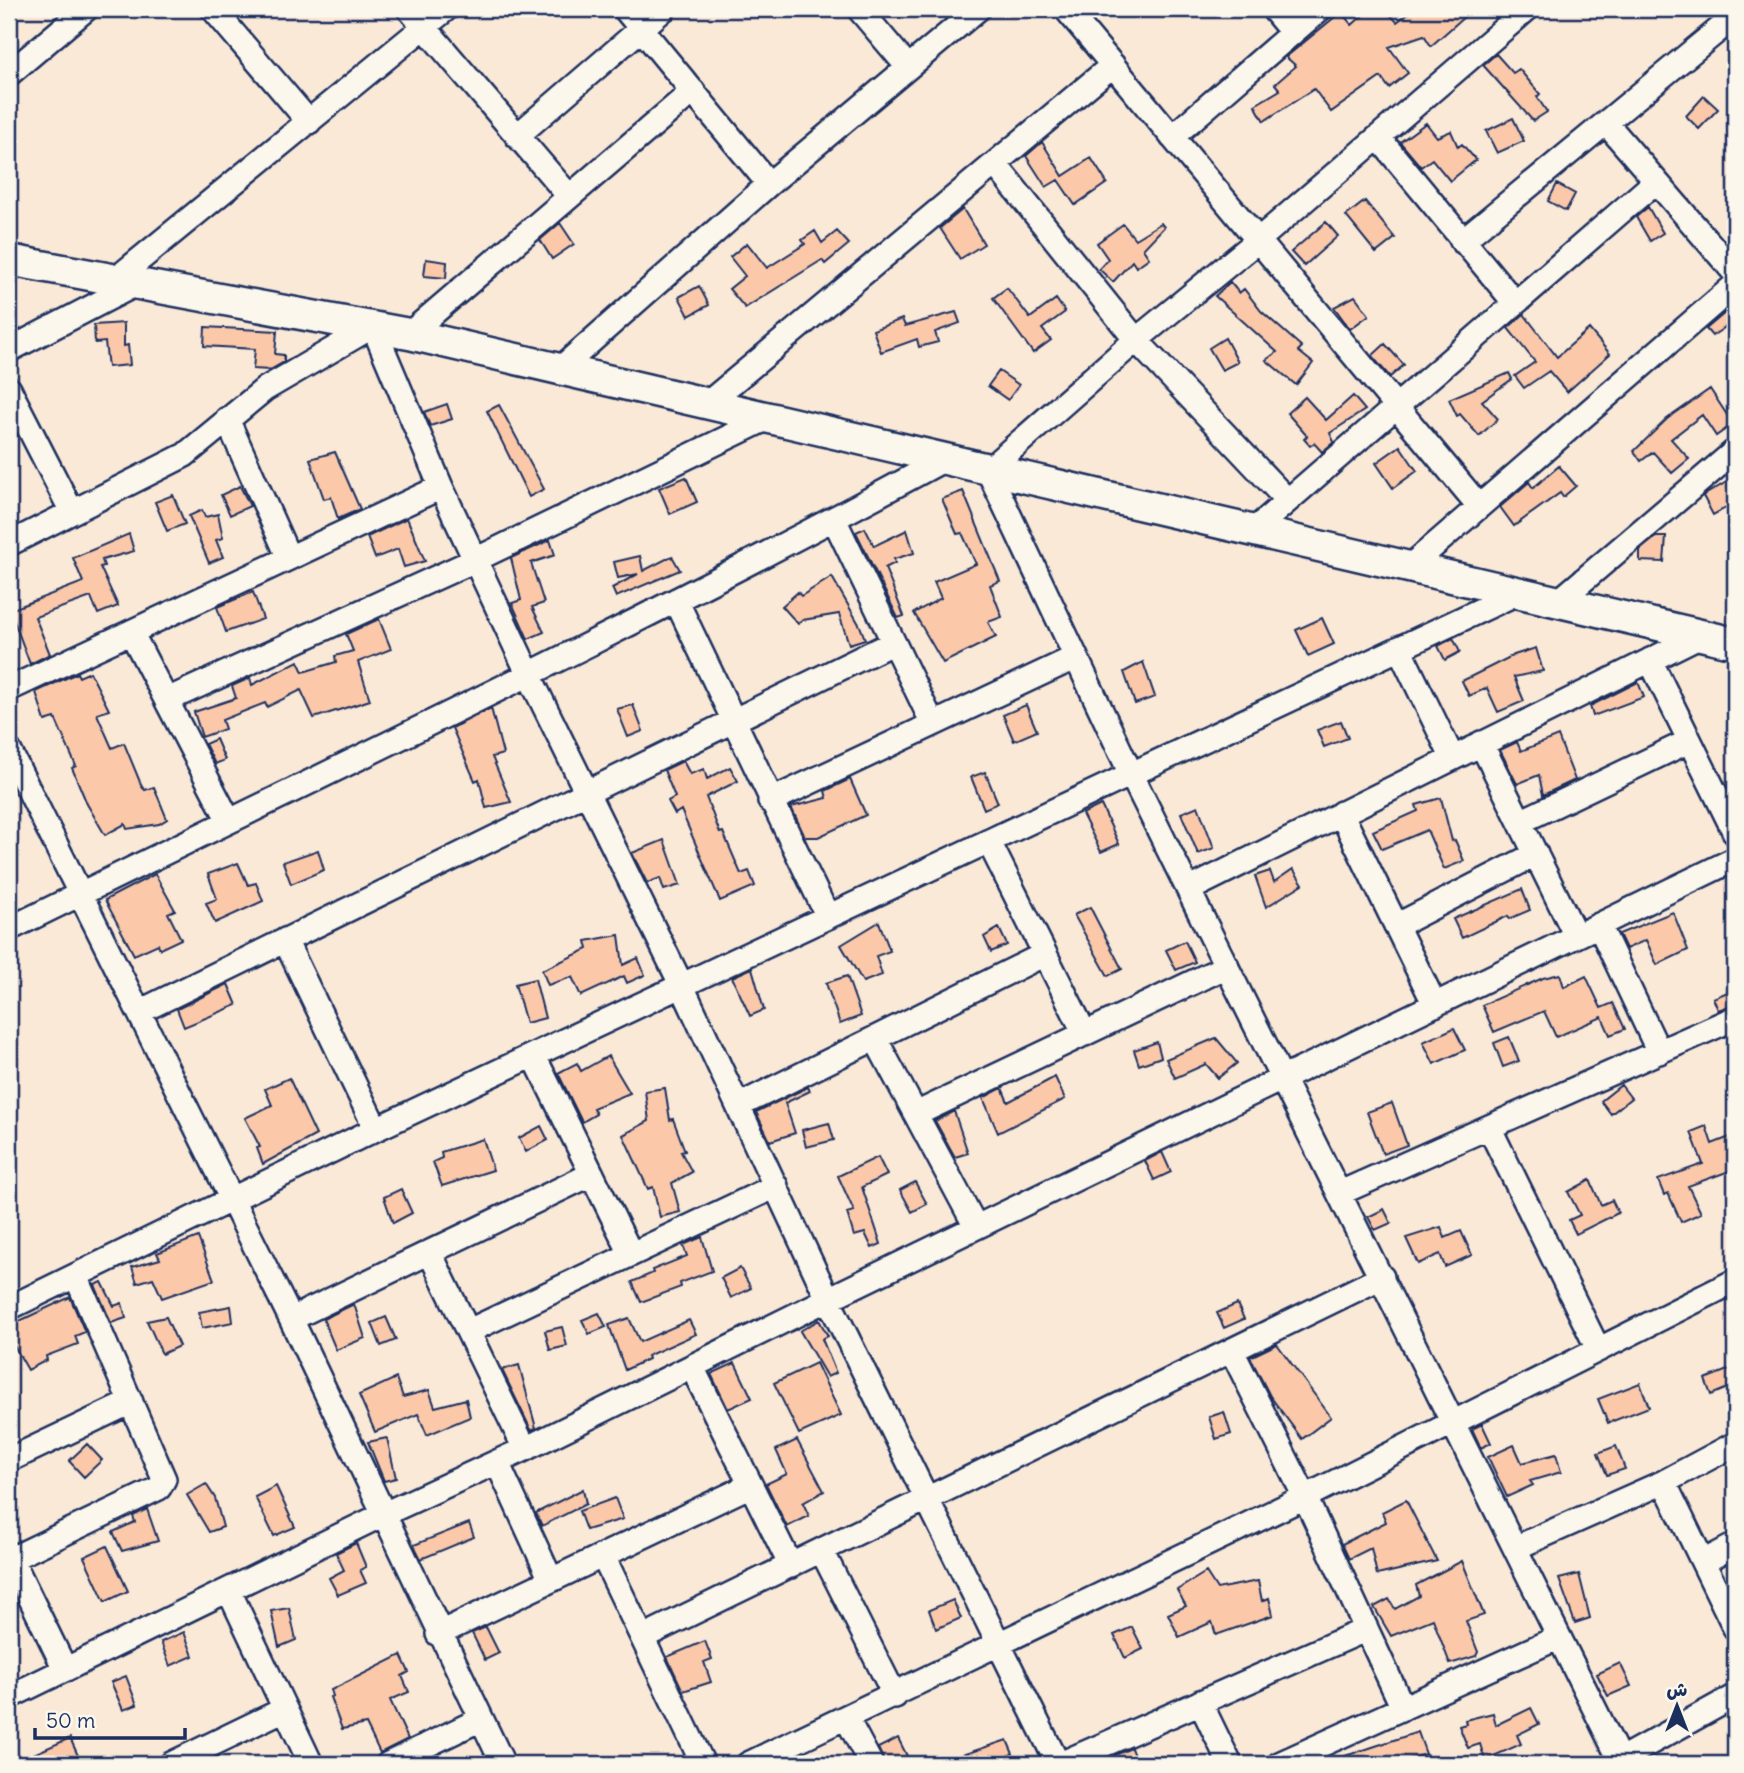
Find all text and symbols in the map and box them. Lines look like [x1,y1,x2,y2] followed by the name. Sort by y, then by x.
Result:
[1642,1672,1712,1742] north arrow
[1667,1677,1688,1701] text: ش
[35,1696,186,1740] scale bar
[46,1707,95,1734] text: 50 m

